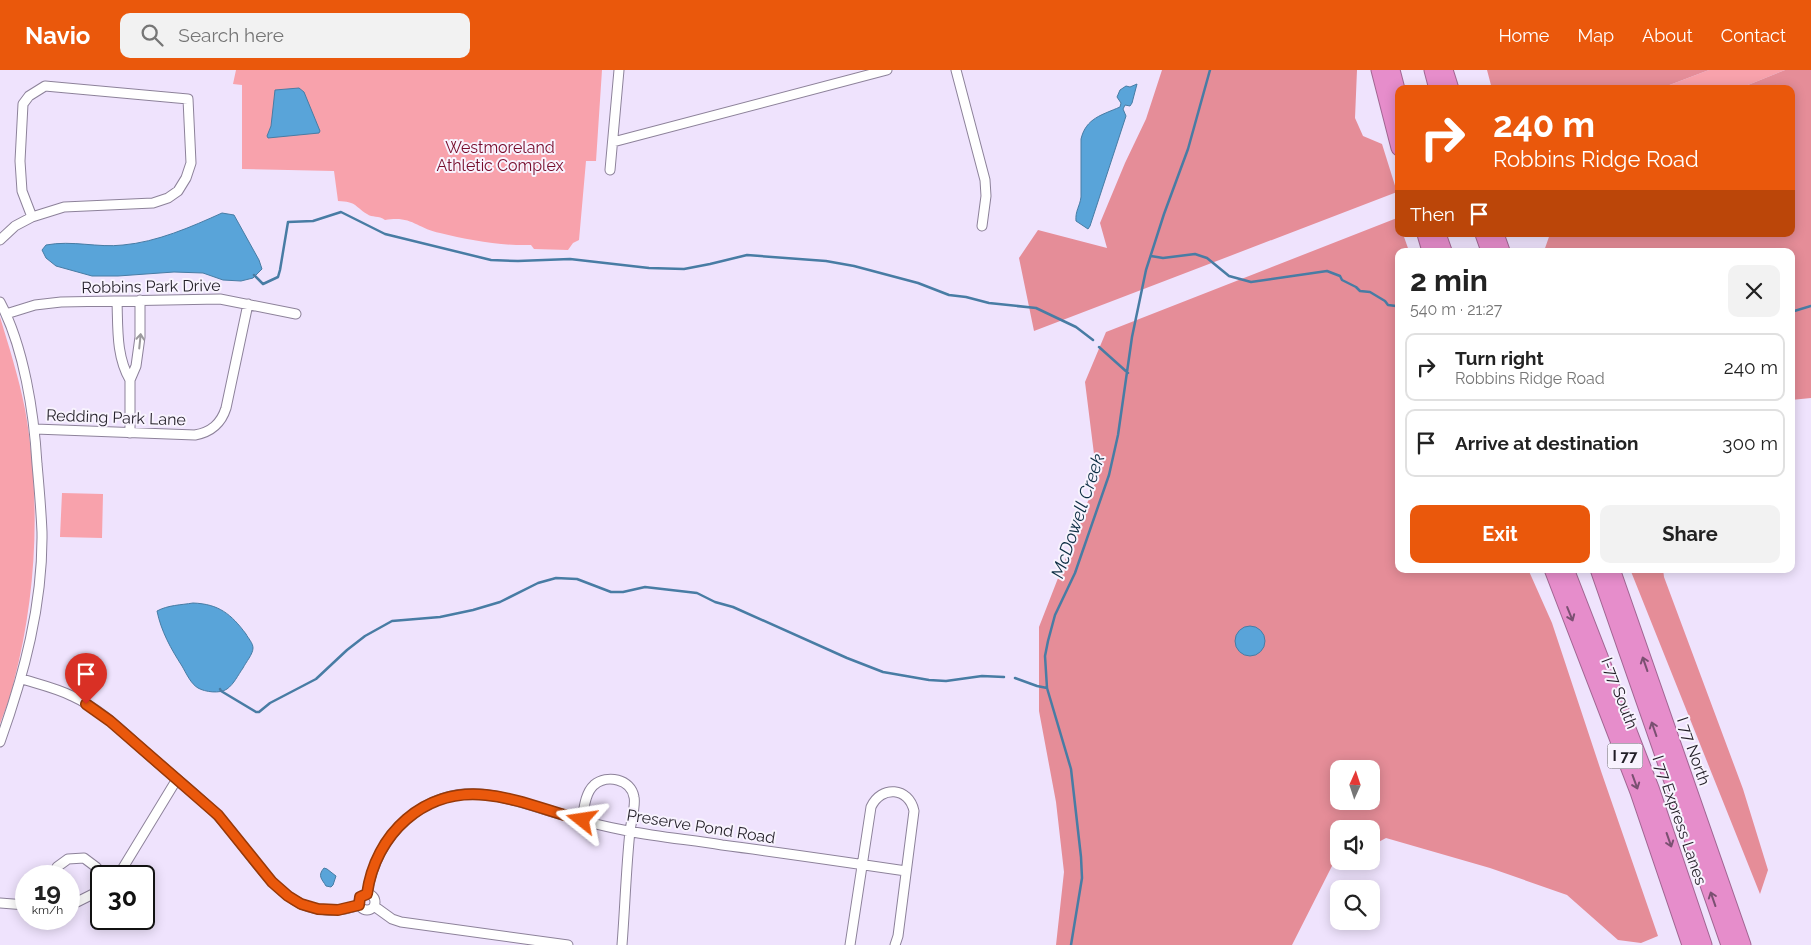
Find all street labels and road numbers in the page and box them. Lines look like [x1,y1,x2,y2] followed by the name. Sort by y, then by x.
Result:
[81,276,221,297] street label: Robbins Park Drive
[46,406,186,429] street label: Redding Park Lane
[1597,655,1642,731] street label: I-77 South
[1673,714,1714,788] street label: I 77 North
[1608,744,1642,768] road number: I 77
[1648,753,1711,888] street label: I 77 Express Lanes
[625,805,777,848] street label: Preserve Pond Road

